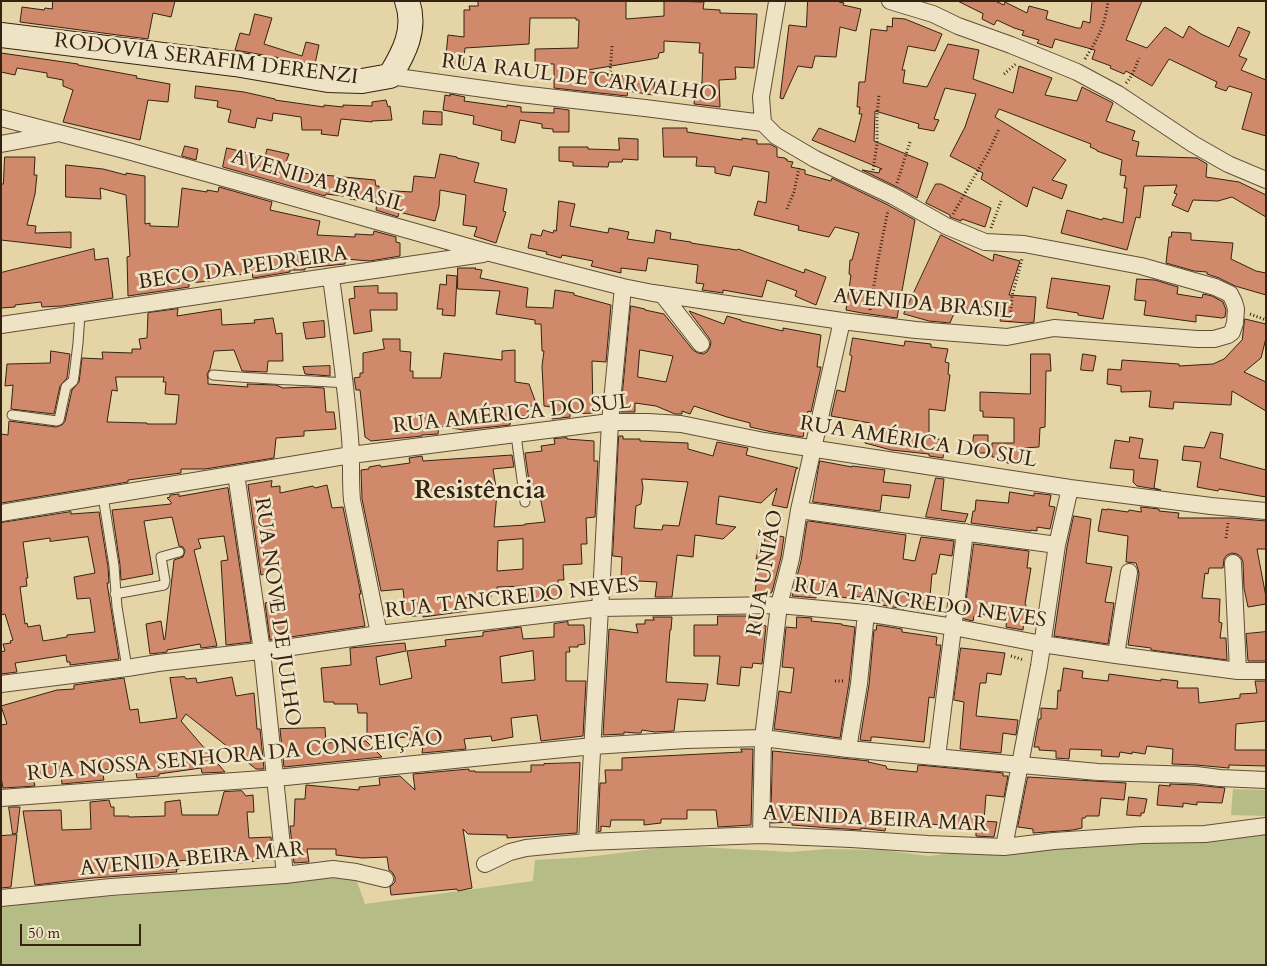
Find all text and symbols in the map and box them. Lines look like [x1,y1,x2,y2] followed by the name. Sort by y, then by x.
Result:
[53,29,359,91] street label: RODOVIA SERAFIM DERENZI
[440,50,718,108] street label: RUA RAUL DE CARVALHO
[228,145,408,219] street label: AVENIDA BRASIL
[137,242,349,296] street label: BECO DA PEDREIRA
[832,285,1014,325] street label: AVENIDA BRASIL
[392,390,632,440] street label: RUA AMÉRICA DO SUL
[798,412,1038,474] street label: RUA AMÉRICA DO SUL
[414,476,546,508] district label: Resistência
[247,496,305,728] street label: RUA NOVE DE JULHO
[743,508,789,638] street label: RUA UNIÃO
[384,573,640,625] street label: RUA TANCREDO NEVES
[792,574,1048,634] street label: RUA TANCREDO NEVES
[26,726,444,788] street label: RUA NOSSA SENHORA DA CONCEIÇÃO
[762,802,988,838] street label: AVENIDA BEIRA MAR
[79,838,305,882] street label: AVENIDA BEIRA MAR
[22,914,144,946] scale bar
[28,923,60,943] text: 50 m

